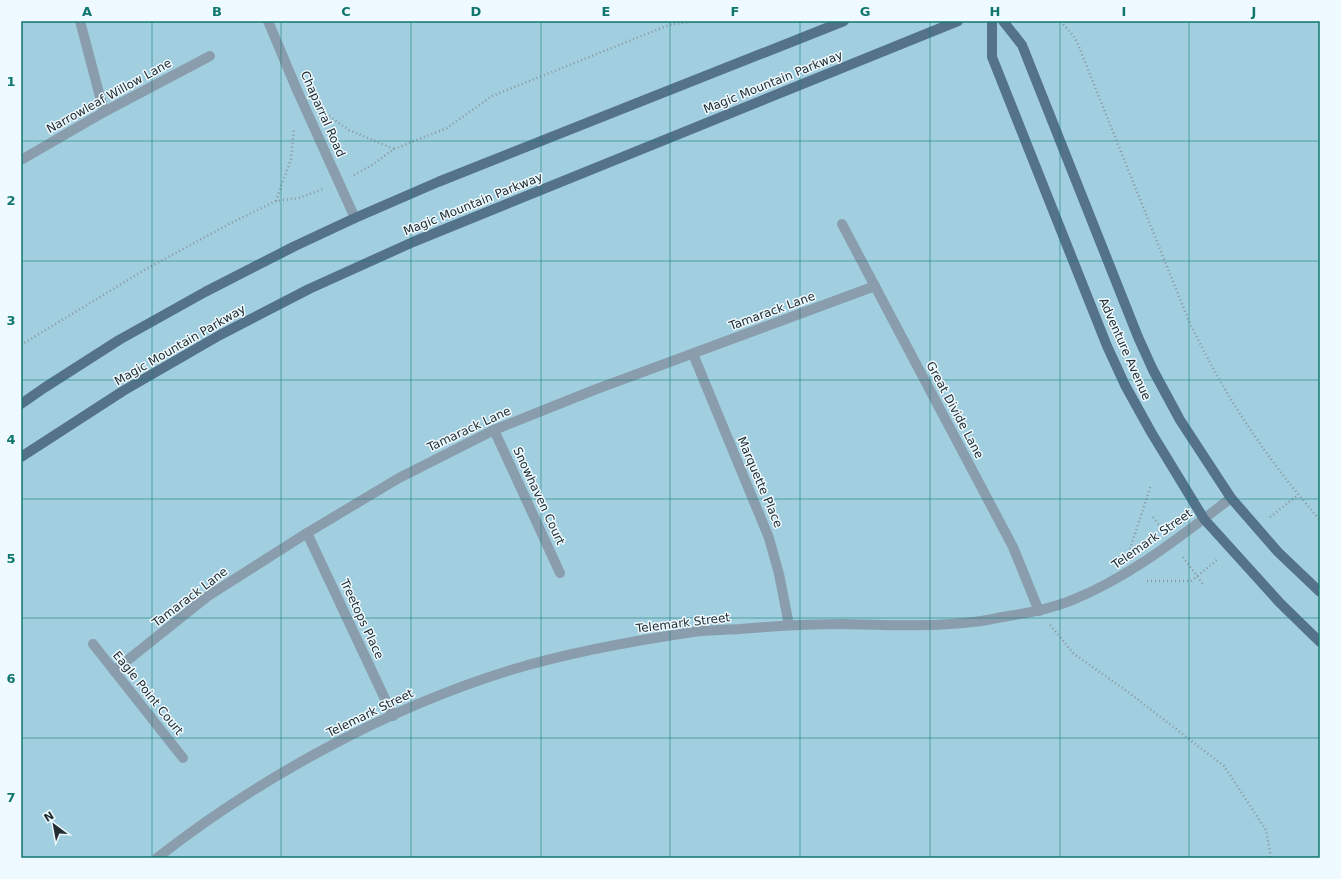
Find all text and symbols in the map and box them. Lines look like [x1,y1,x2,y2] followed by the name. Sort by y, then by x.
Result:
[82,4,92,19] text: A
[212,4,222,19] text: B
[341,4,351,19] text: C
[471,4,482,19] text: D
[602,4,610,19] text: E
[731,4,739,19] text: F
[860,4,870,19] text: G
[990,4,1000,19] text: H
[1122,4,1126,19] text: I
[1251,4,1256,19] text: J
[701,48,845,116] street label: Magic Mountain Parkway
[44,56,174,136] street label: Narrowleaf Willow Lane
[298,69,348,159] street label: Chaparral Road
[6,74,16,89] text: 1
[401,170,545,238] street label: Magic Mountain Parkway
[6,193,16,208] text: 2
[726,289,817,333] street label: Tamarack Lane
[1096,296,1154,402] street label: Adventure Avenue
[112,302,248,388] street label: Magic Mountain Parkway
[6,313,16,328] text: 3
[923,359,987,461] street label: Great Divide Lane
[424,404,513,455] street label: Tamarack Lane
[6,432,16,447] text: 4
[734,434,786,530] street label: Marquette Place
[510,445,568,547] street label: Snowhaven Court
[1108,506,1195,572] street label: Telemark Street
[6,551,16,566] text: 5
[149,564,230,630] street label: Tamarack Lane
[337,576,387,661] street label: Treetops Place
[634,610,731,636] street label: Telemark Street
[110,648,186,738] street label: Eagle Point Court
[6,671,16,686] text: 6
[324,686,416,740] street label: Telemark Street
[6,790,16,805] text: 7
[34,805,74,845] north arrow
[42,809,56,825] text: N

